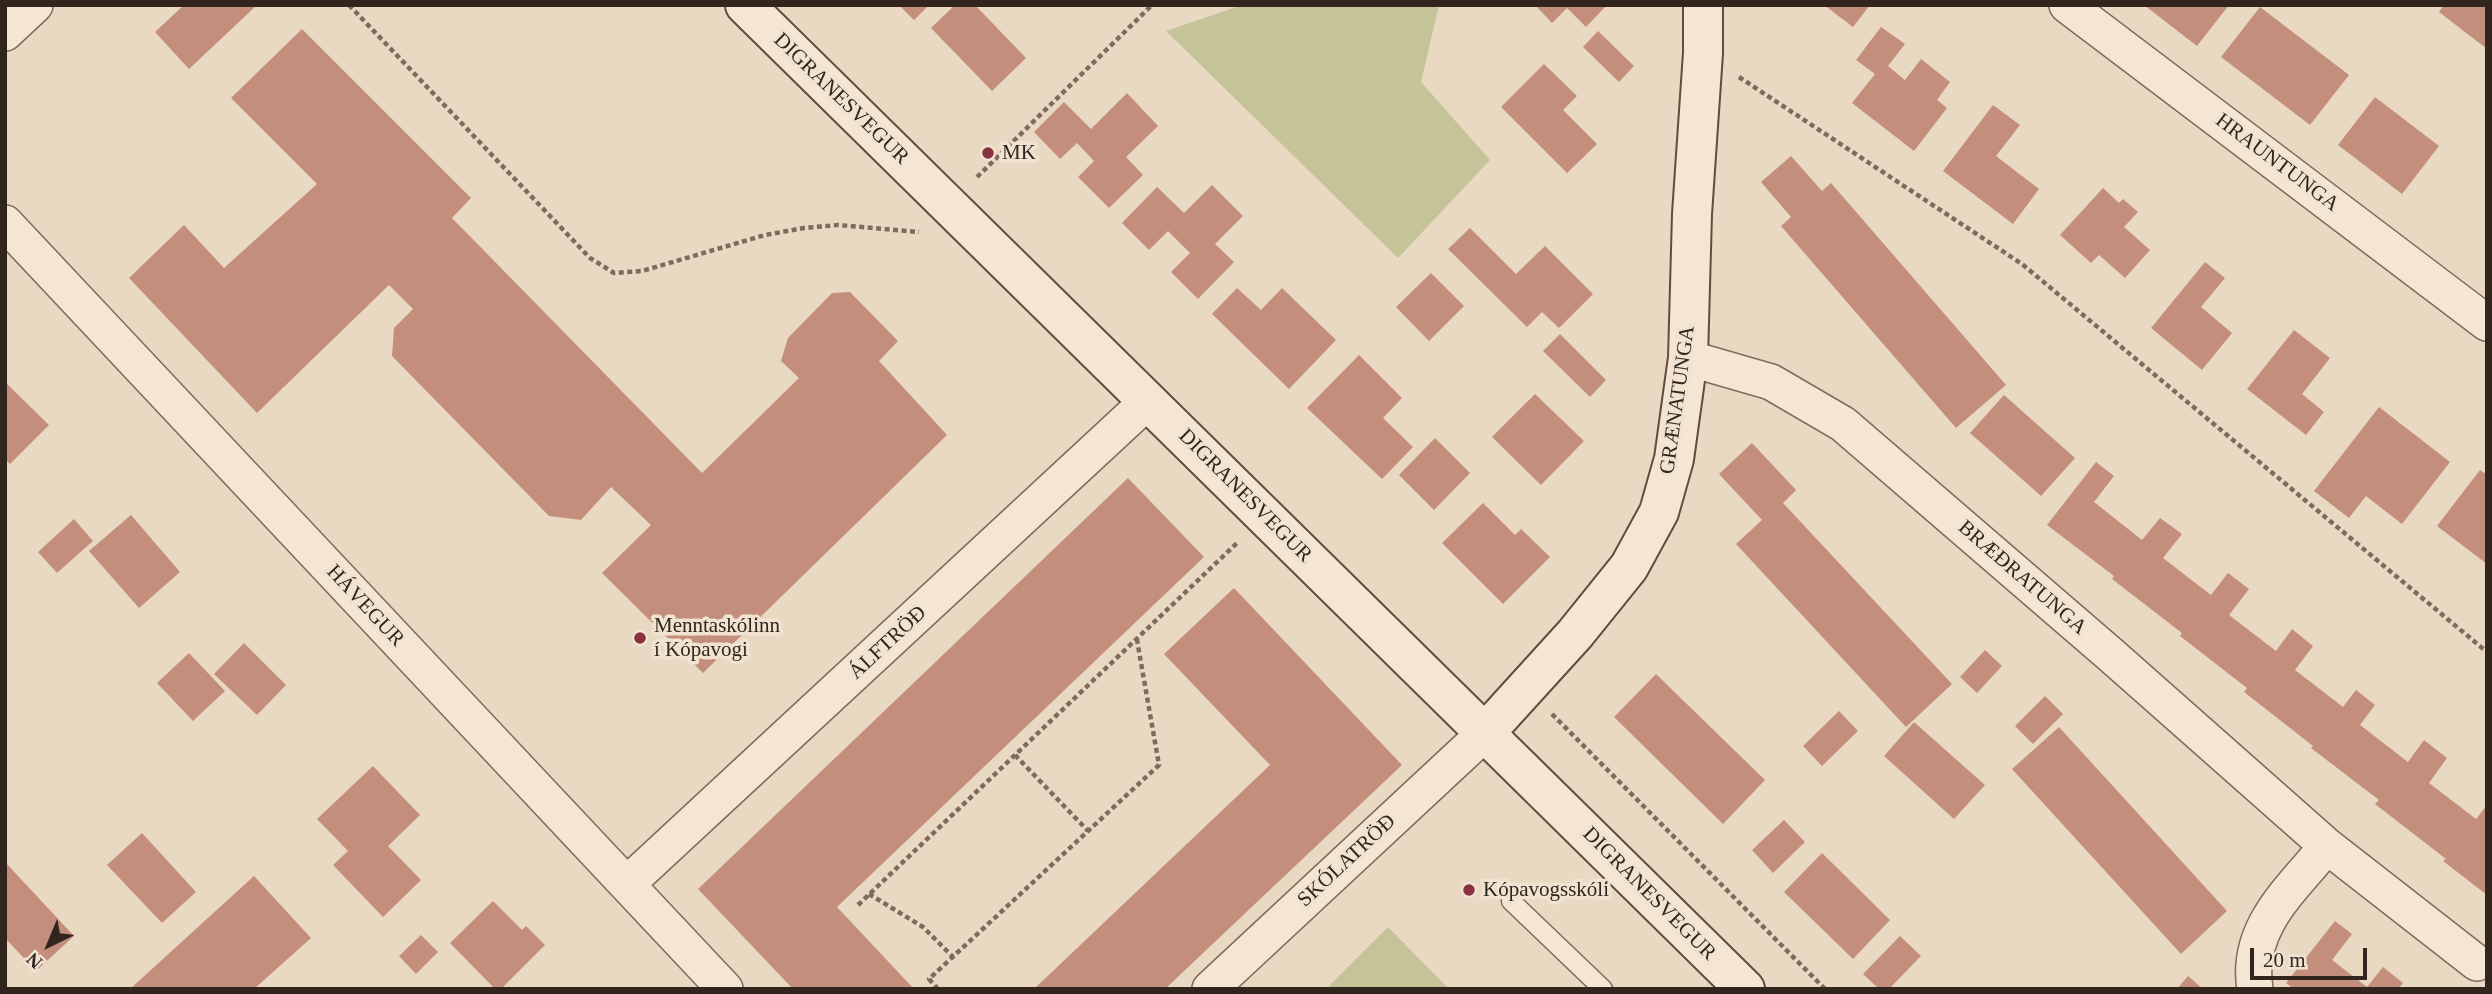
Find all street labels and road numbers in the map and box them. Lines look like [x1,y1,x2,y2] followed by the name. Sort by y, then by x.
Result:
[768,28,914,170] street label: DIGRANESVEGUR
[2210,108,2344,218] street label: HRAUNTUNGA
[1655,324,1701,476] street label: GRÆNATUNGA
[1173,424,1317,568] street label: DIGRANESVEGUR
[1953,515,2091,641] street label: BRÆÐRATUNGA
[321,560,409,652] street label: HÁVEGUR
[844,601,932,685] street label: ÁLFTRÖÐ
[1293,809,1401,913] street label: SKÓLATRÖÐ
[1577,822,1721,966] street label: DIGRANESVEGUR

